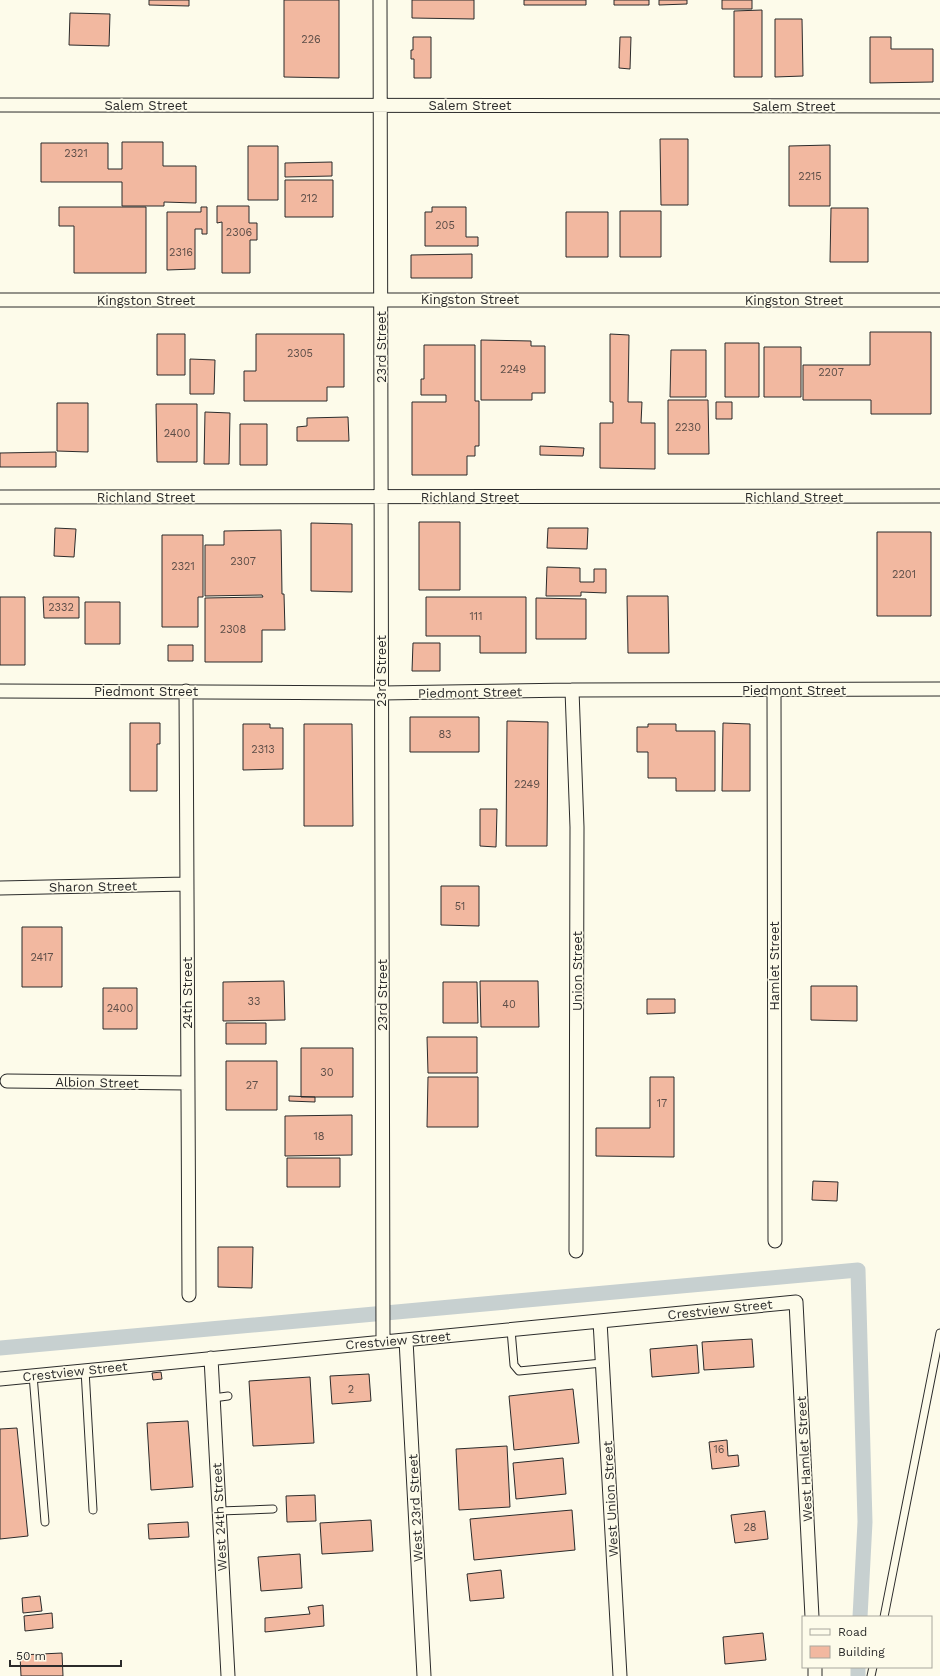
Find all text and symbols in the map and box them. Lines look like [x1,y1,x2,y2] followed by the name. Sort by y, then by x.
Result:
[301,33,321,46] house number: 226
[105,98,188,113] street label: Salem Street
[429,98,512,113] street label: Salem Street
[753,99,836,114] street label: Salem Street
[64,147,88,160] house number: 2321
[798,170,822,183] house number: 2215
[300,192,318,205] house number: 212
[435,219,455,232] house number: 205
[226,226,252,239] house number: 2306
[169,246,193,259] house number: 2316
[421,292,520,307] street label: Kingston Street
[97,293,196,308] street label: Kingston Street
[745,293,844,308] street label: Kingston Street
[374,310,389,383] street label: 23rd Street
[287,347,313,360] house number: 2305
[500,363,526,376] house number: 2249
[818,366,844,379] house number: 2207
[675,421,701,434] house number: 2230
[164,427,190,440] house number: 2400
[97,490,196,505] street label: Richland Street
[421,490,520,505] street label: Richland Street
[745,490,844,505] street label: Richland Street
[230,555,256,568] house number: 2307
[171,560,195,573] house number: 2321
[892,568,916,581] house number: 2201
[48,601,74,614] house number: 2332
[470,610,482,623] house number: 111
[220,623,246,636] house number: 2308
[374,634,389,707] street label: 23rd Street
[742,683,847,698] street label: Piedmont Street
[94,684,199,699] street label: Piedmont Street
[418,684,523,701] street label: Piedmont Street
[439,728,451,741] house number: 83
[251,743,275,756] house number: 2313
[514,778,540,791] house number: 2249
[49,878,138,895] street label: Sharon Street
[455,900,465,913] house number: 51
[767,921,782,1011] street label: Hamlet Street
[570,930,585,1011] street label: Union Street
[30,951,54,964] house number: 2417
[180,956,195,1029] street label: 24th Street
[375,958,390,1031] street label: 23rd Street
[248,995,260,1008] house number: 33
[502,998,516,1011] house number: 40
[107,1002,133,1015] house number: 2400
[320,1066,334,1079] house number: 30
[55,1074,139,1091] street label: Albion Street
[246,1079,258,1092] house number: 27
[657,1097,667,1110] house number: 17
[313,1130,325,1143] house number: 18
[667,1296,774,1322] street label: Crestview Street
[345,1328,452,1353] street label: Crestview Street
[22,1358,129,1384] street label: Crestview Street
[348,1383,354,1396] house number: 2
[794,1395,815,1522] street label: West Hamlet Street
[600,1440,621,1557] street label: West Union Street
[714,1443,725,1456] house number: 16
[405,1453,426,1562] street label: West 23rd Street
[209,1462,230,1572] street label: West 24th Street
[743,1521,757,1534] house number: 28
[802,1616,932,1668] legend
[838,1625,867,1639] text: Road
[10,1642,121,1668] scale bar
[838,1645,885,1659] text: Building
[16,1649,46,1663] text: 50 m

